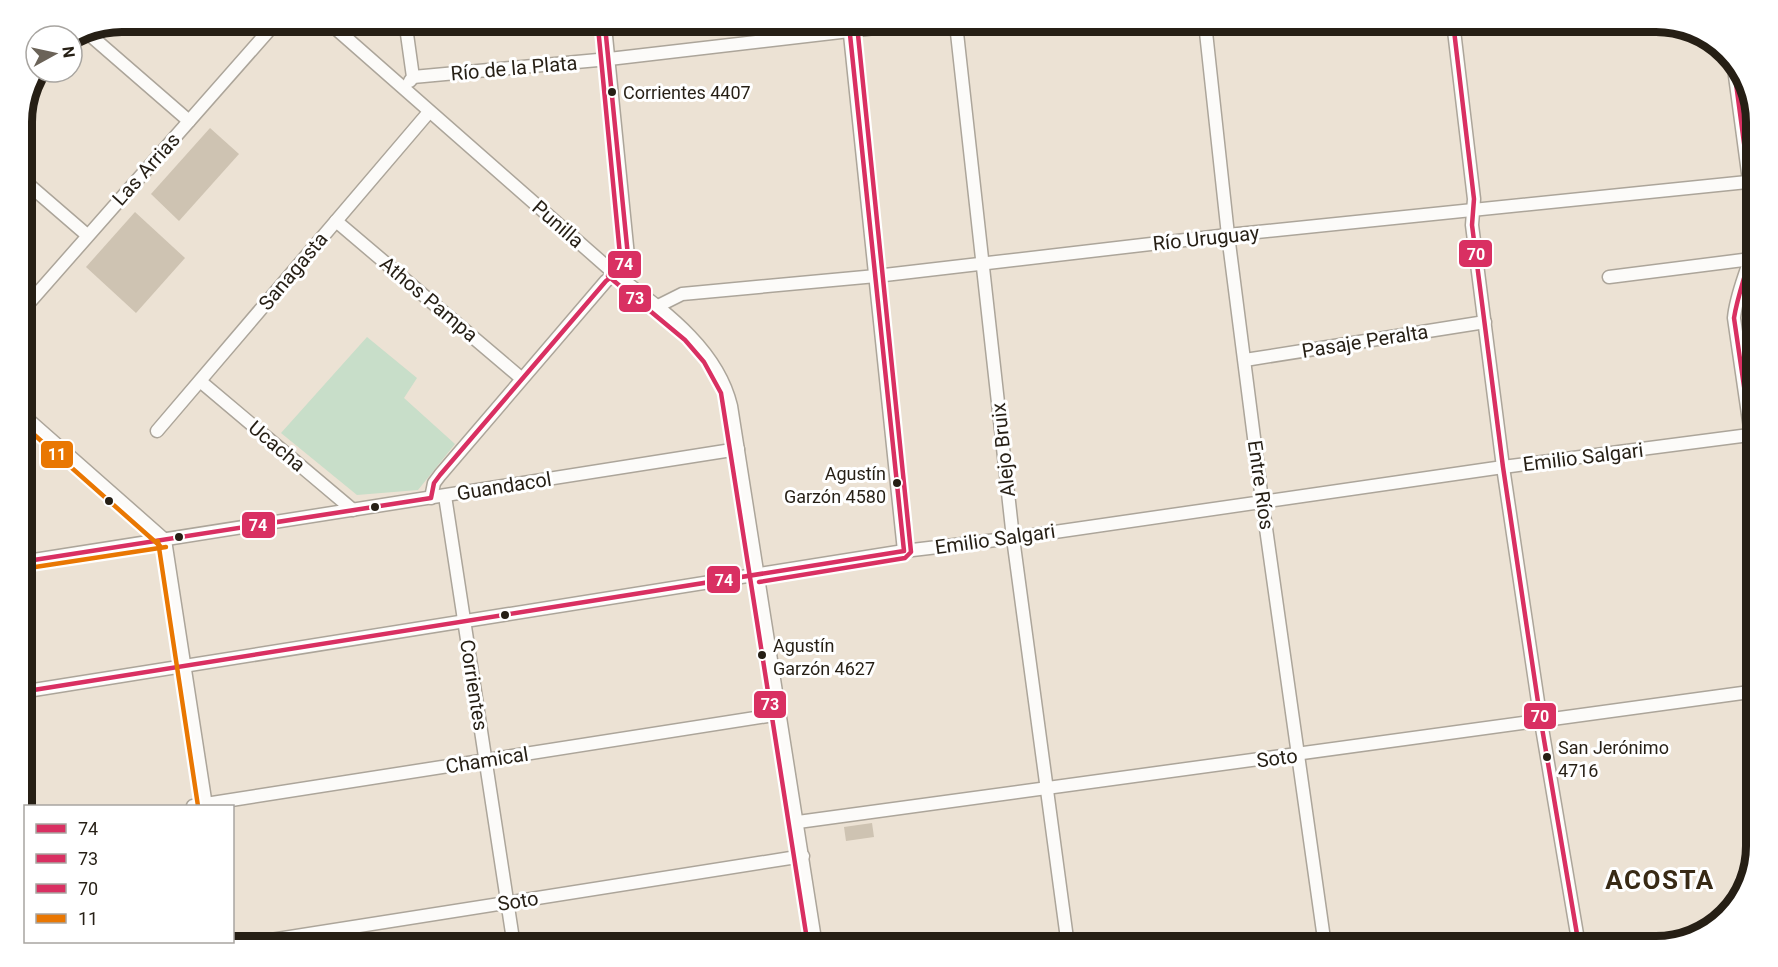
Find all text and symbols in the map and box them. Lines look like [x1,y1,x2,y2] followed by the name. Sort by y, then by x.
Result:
[24,24,84,84] north arrow
[58,45,79,59] text: N
[450,51,578,85] street label: Río de la Plata
[623,82,751,103] place label: Corrientes 4407
[606,86,618,98] marker: Corrientes 4407
[107,128,185,210] street label: Las Arrias
[527,195,589,253] street label: Punilla
[1152,220,1261,256] street label: Río Uruguay
[253,227,333,315] street label: Sanagasta
[1458,239,1493,268] line badge: 70
[1467,245,1485,264] text: 70
[607,250,642,279] line badge: 74
[375,251,483,347] street label: Athos Pampa
[615,255,633,274] text: 74
[618,284,652,313] line badge: 73
[626,289,644,308] text: 73
[1300,319,1430,363] street label: Pasaje Peralta
[986,402,1020,498] street label: Alejo Bruix
[244,415,310,477] street label: Ucacha
[1521,438,1645,476] street label: Emilio Salgari
[1243,439,1279,531] street label: Entre Ríos
[40,440,74,469] line badge: 11
[48,445,66,464] text: 11
[784,463,886,507] place label: Agustín Garzón 4580
[455,467,553,505] street label: Guandacol
[891,477,903,489] marker: Agustín Garzón 4580
[103,495,115,507] unlabelled marker
[369,501,381,513] unlabelled marker
[241,511,276,539] line badge: 74
[249,516,267,535] text: 74
[933,519,1057,559] street label: Emilio Salgari
[173,531,185,543] unlabelled marker
[706,565,741,594] line badge: 74
[715,571,733,590] text: 74
[499,609,511,621] unlabelled marker
[773,635,875,679] place label: Agustín Garzón 4627
[455,638,493,732] street label: Corrientes
[756,649,768,661] marker: Agustín Garzón 4627
[753,690,787,719] line badge: 73
[761,695,779,714] text: 73
[1523,702,1557,730] line badge: 70
[1531,707,1549,726] text: 70
[1558,737,1669,781] place label: San Jerónimo 4716
[444,742,530,778] street label: Chamical
[1255,744,1299,772] street label: Soto
[1541,751,1553,763] marker: San Jerónimo 4716
[24,805,234,943] legend
[78,818,98,839] text: 74
[78,848,98,869] text: 73
[1605,865,1715,895] district label: ACOSTA
[78,878,98,899] text: 70
[496,886,540,916] street label: Soto
[78,908,98,929] text: 11

